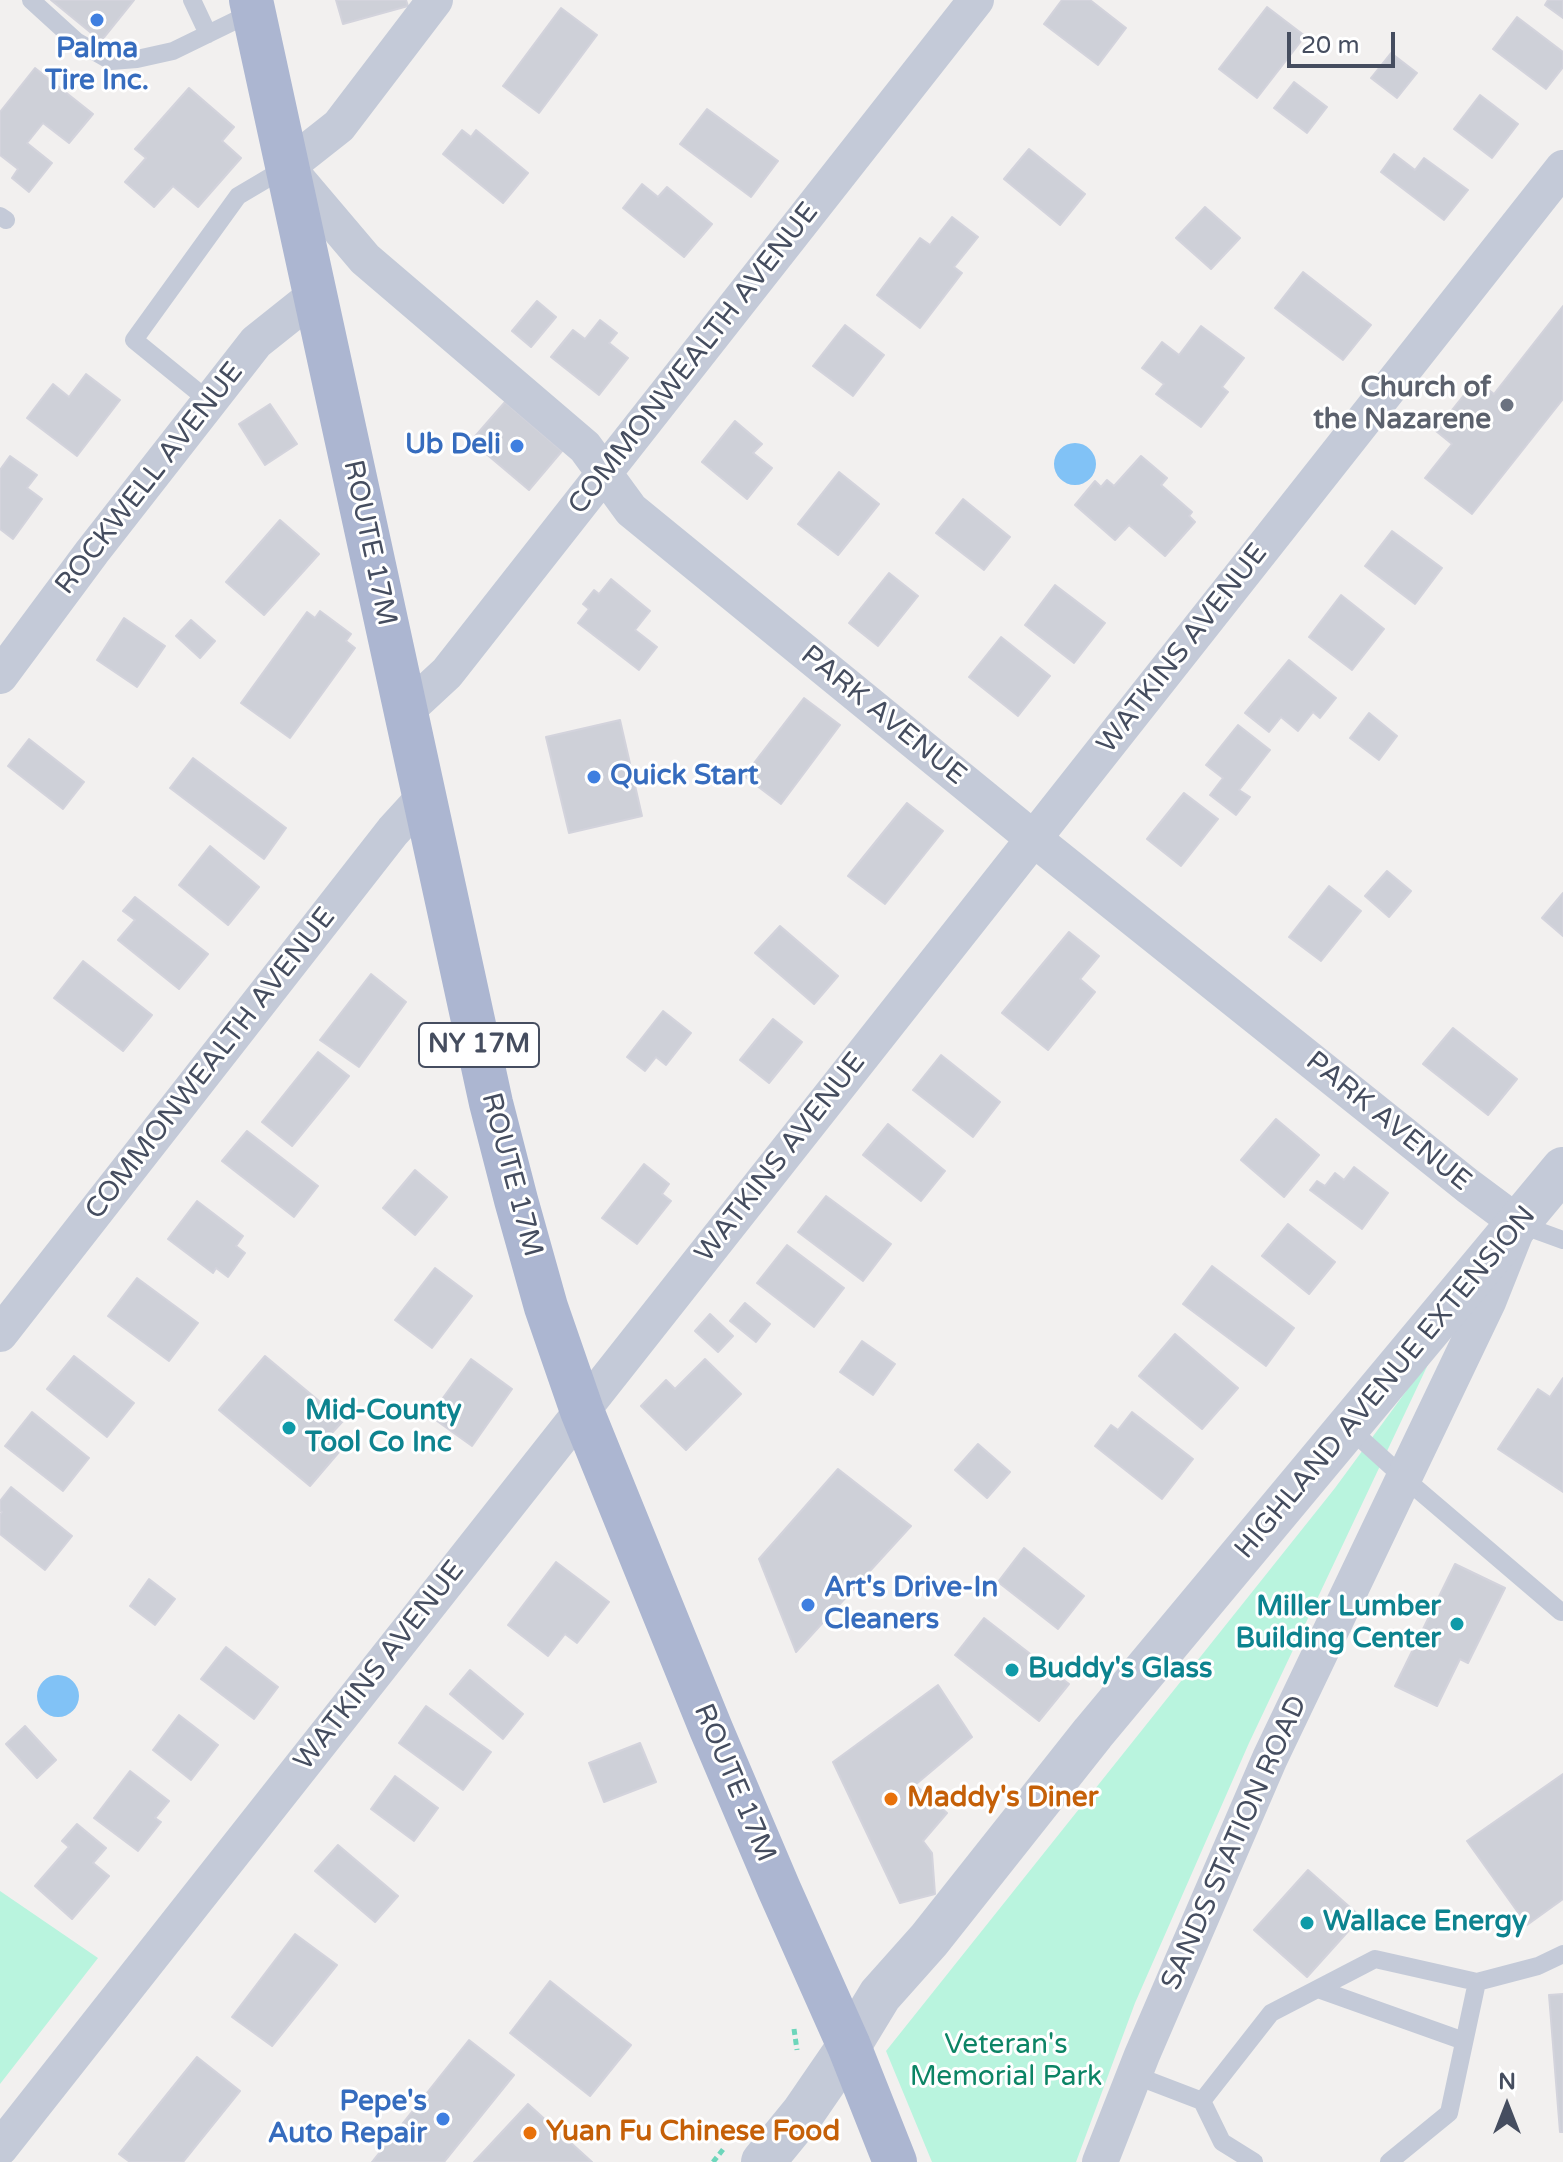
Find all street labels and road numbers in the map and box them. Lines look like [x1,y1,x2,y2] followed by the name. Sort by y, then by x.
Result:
[562,197,826,521] street label: COMMONWEALTH AVENUE
[49,356,251,602] street label: ROCKWELL AVENUE
[335,457,403,629] street label: ROUTE 17M
[1091,537,1275,761] street label: WATKINS AVENUE
[794,639,972,793] street label: PARK AVENUE
[79,902,343,1226] street label: COMMONWEALTH AVENUE
[419,1023,539,1067] road number: NY 17M
[1299,1045,1477,1199] street label: PARK AVENUE
[689,1046,873,1270] street label: WATKINS AVENUE
[473,1089,549,1261] street label: ROUTE 17M
[1229,1200,1543,1566] street label: HIGHLAND AVENUE EXTENSION
[288,1554,472,1778] street label: WATKINS AVENUE
[1155,1691,1315,1995] street label: SANDS STATION ROAD
[686,1699,782,1867] street label: ROUTE 17M

